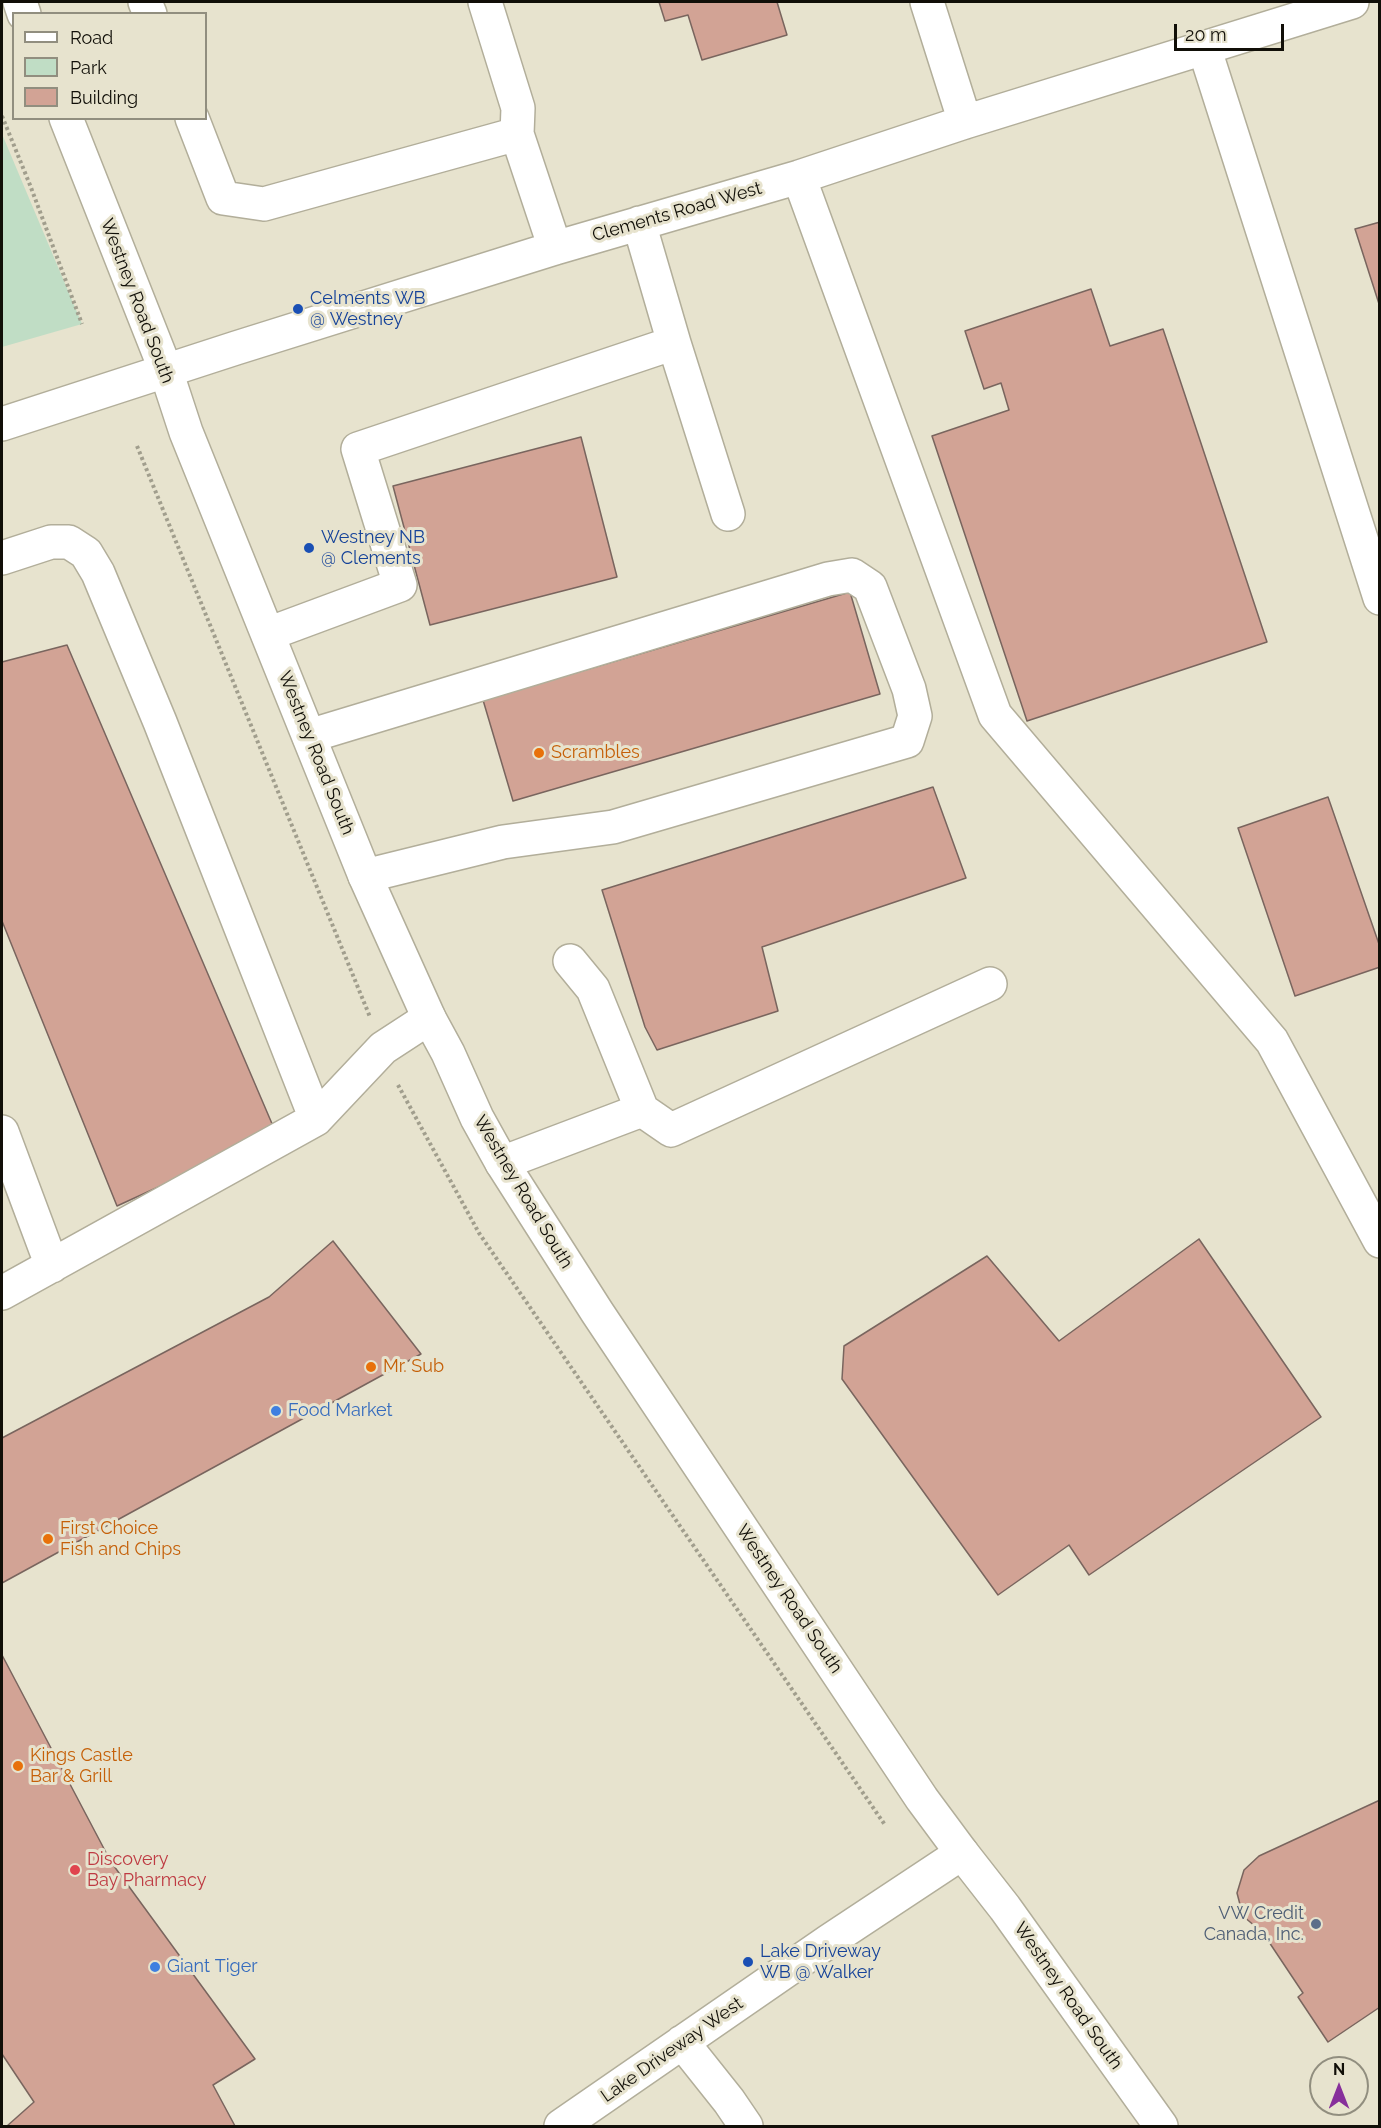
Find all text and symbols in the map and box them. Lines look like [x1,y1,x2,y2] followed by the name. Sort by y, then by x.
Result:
[12,12,207,120] legend
[1177,12,1286,50] scale bar
[1185,24,1227,45] text: 20 m
[70,27,113,48] text: Road
[70,57,107,78] text: Park
[70,87,138,108] text: Building
[590,177,764,247] street label: Clements Road West
[96,216,178,386] street label: Westney Road South
[310,288,425,330] place label: Celments WB @ Westney
[291,302,305,316] marker: Celments WB @ Westney
[321,527,425,570] place label: Westney NB @ Clements
[302,541,316,555] marker: Westney NB @ Clements
[273,668,359,838] street label: Westney Road South
[551,742,640,764] place label: Scrambles
[532,746,546,760] marker: Scrambles
[469,1112,577,1272] street label: Westney Road South
[383,1356,444,1378] place label: Mr. Sub
[364,1360,378,1374] marker: Mr. Sub
[288,1400,393,1422] place label: Food Market
[269,1404,283,1418] marker: Food Market
[60,1518,181,1561] place label: First Choice Fish and Chips
[731,1521,847,1677] street label: Westney Road South
[41,1532,55,1546] marker: First Choice Fish and Chips
[30,1745,133,1788] place label: Kings Castle Bar & Grill
[11,1759,25,1773] marker: Kings Castle Bar & Grill
[87,1849,207,1892] place label: Discovery Bay Pharmacy
[68,1863,82,1877] marker: Discovery Bay Pharmacy
[1204,1903,1304,1946] place label: VW Credit Canada, Inc.
[1309,1917,1323,1931] marker: VW Credit Canada, Inc.
[1009,1918,1127,2074] street label: Westney Road South
[760,1941,881,1984] place label: Lake Driveway WB @ Walker
[741,1955,755,1969] marker: Lake Driveway WB @ Walker
[167,1956,258,1978] place label: Giant Tiger
[148,1960,162,1974] marker: Giant Tiger
[597,1993,747,2107] street label: Lake Driveway West
[1309,2056,1369,2116] north arrow
[1333,2060,1345,2079] text: N

